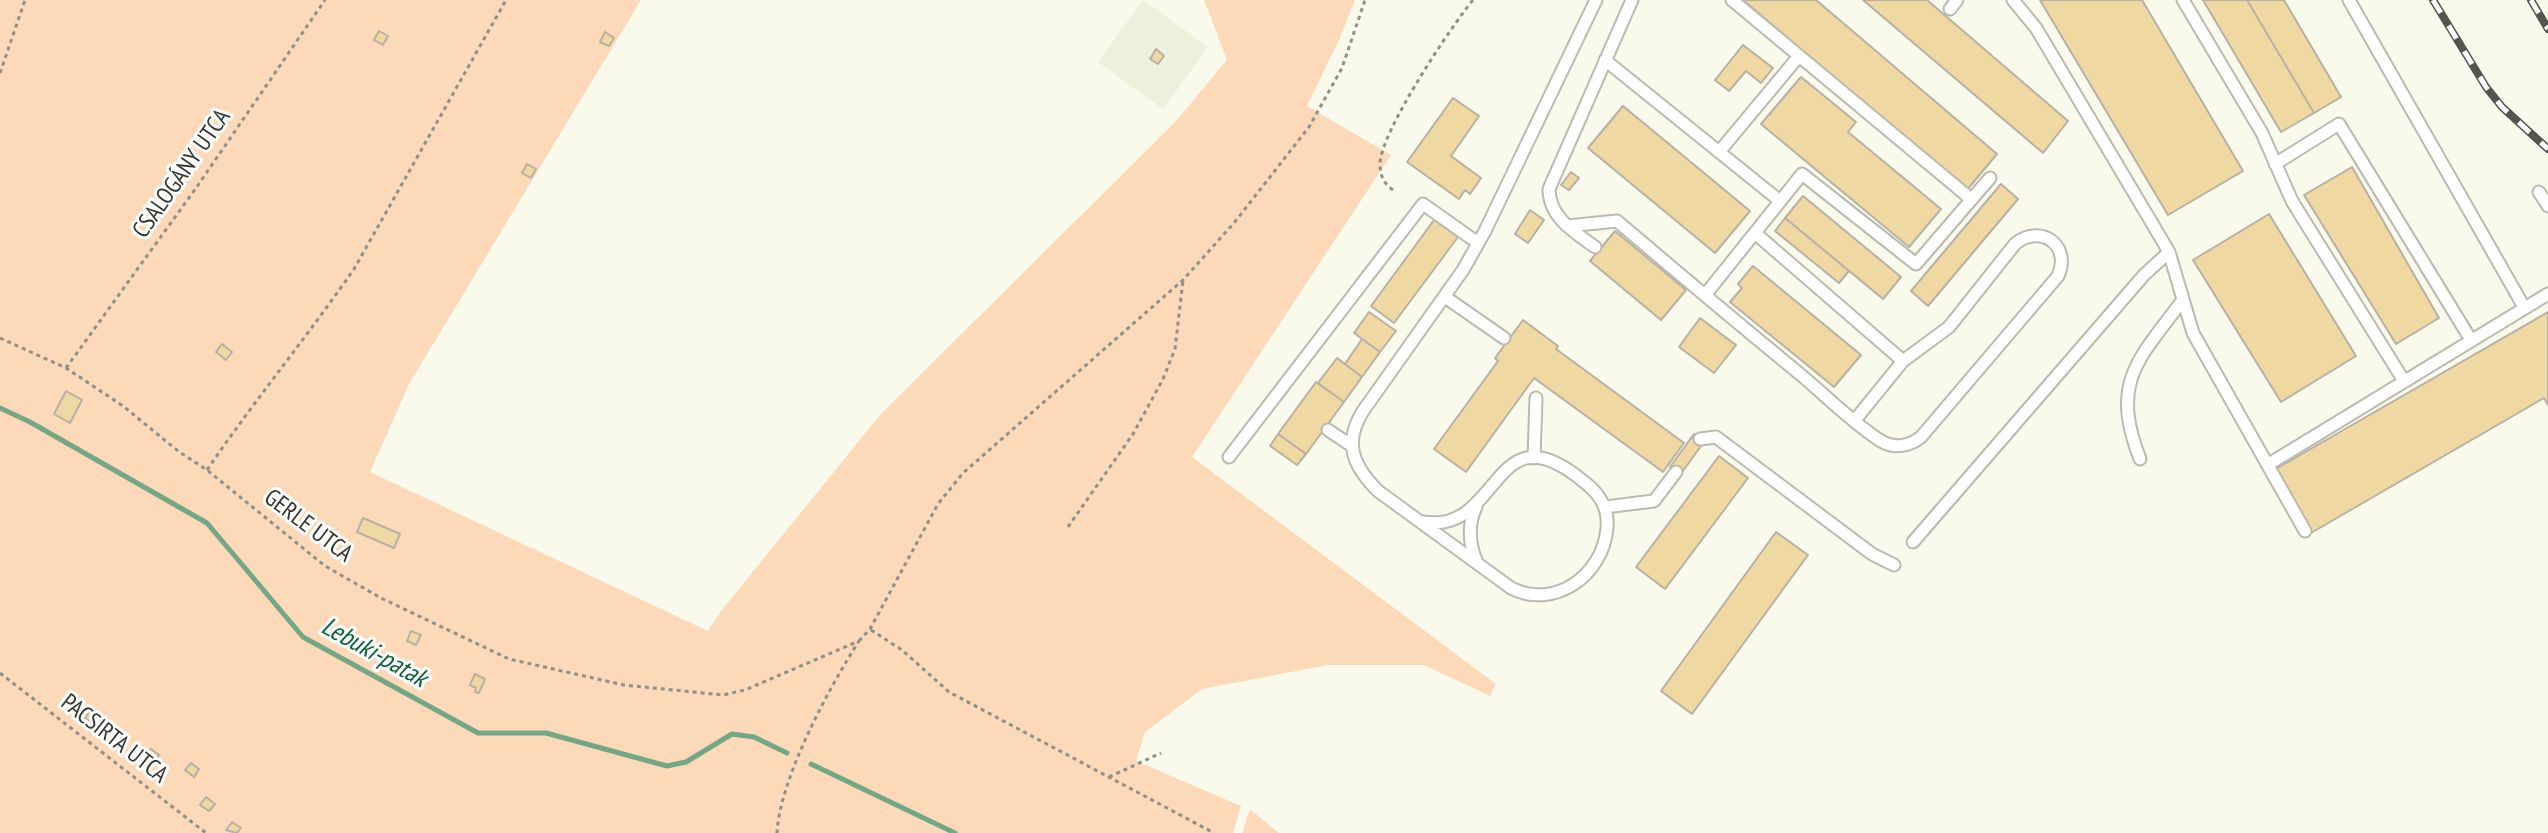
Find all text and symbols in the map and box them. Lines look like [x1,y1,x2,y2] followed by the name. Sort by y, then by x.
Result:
[127,104,237,244] street label: CSALOGÁNY UTCA
[258,483,358,569] street label: GERLE UTCA
[316,611,432,695] water label: Lebuki-patak
[55,688,173,790] street label: PACSIRTA UTCA

